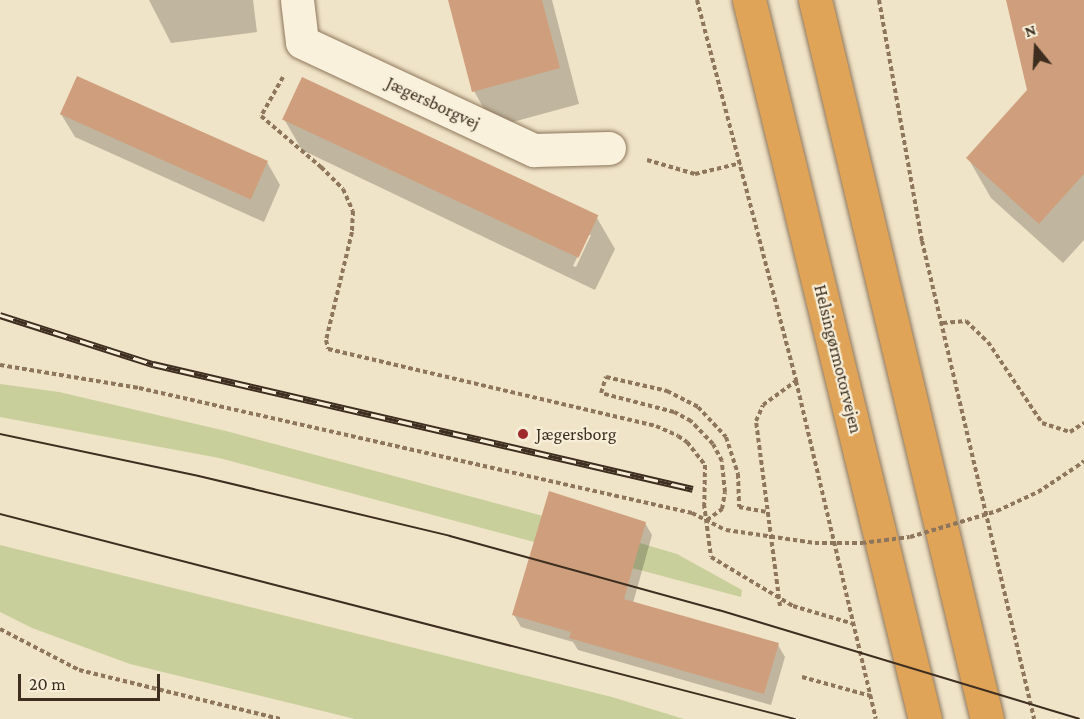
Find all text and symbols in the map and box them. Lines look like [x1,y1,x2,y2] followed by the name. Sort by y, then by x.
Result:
[1006,18,1066,78] north arrow
[1022,21,1038,40] text: N
[383,72,483,134] street label: Jægersborgvej
[809,282,867,436] street label: Helsingørmotorvejen
[536,423,616,445] place label: Jægersborg
[514,425,532,443] marker: Jægersborg
[21,662,164,700] scale bar
[29,674,66,694] text: 20 m

